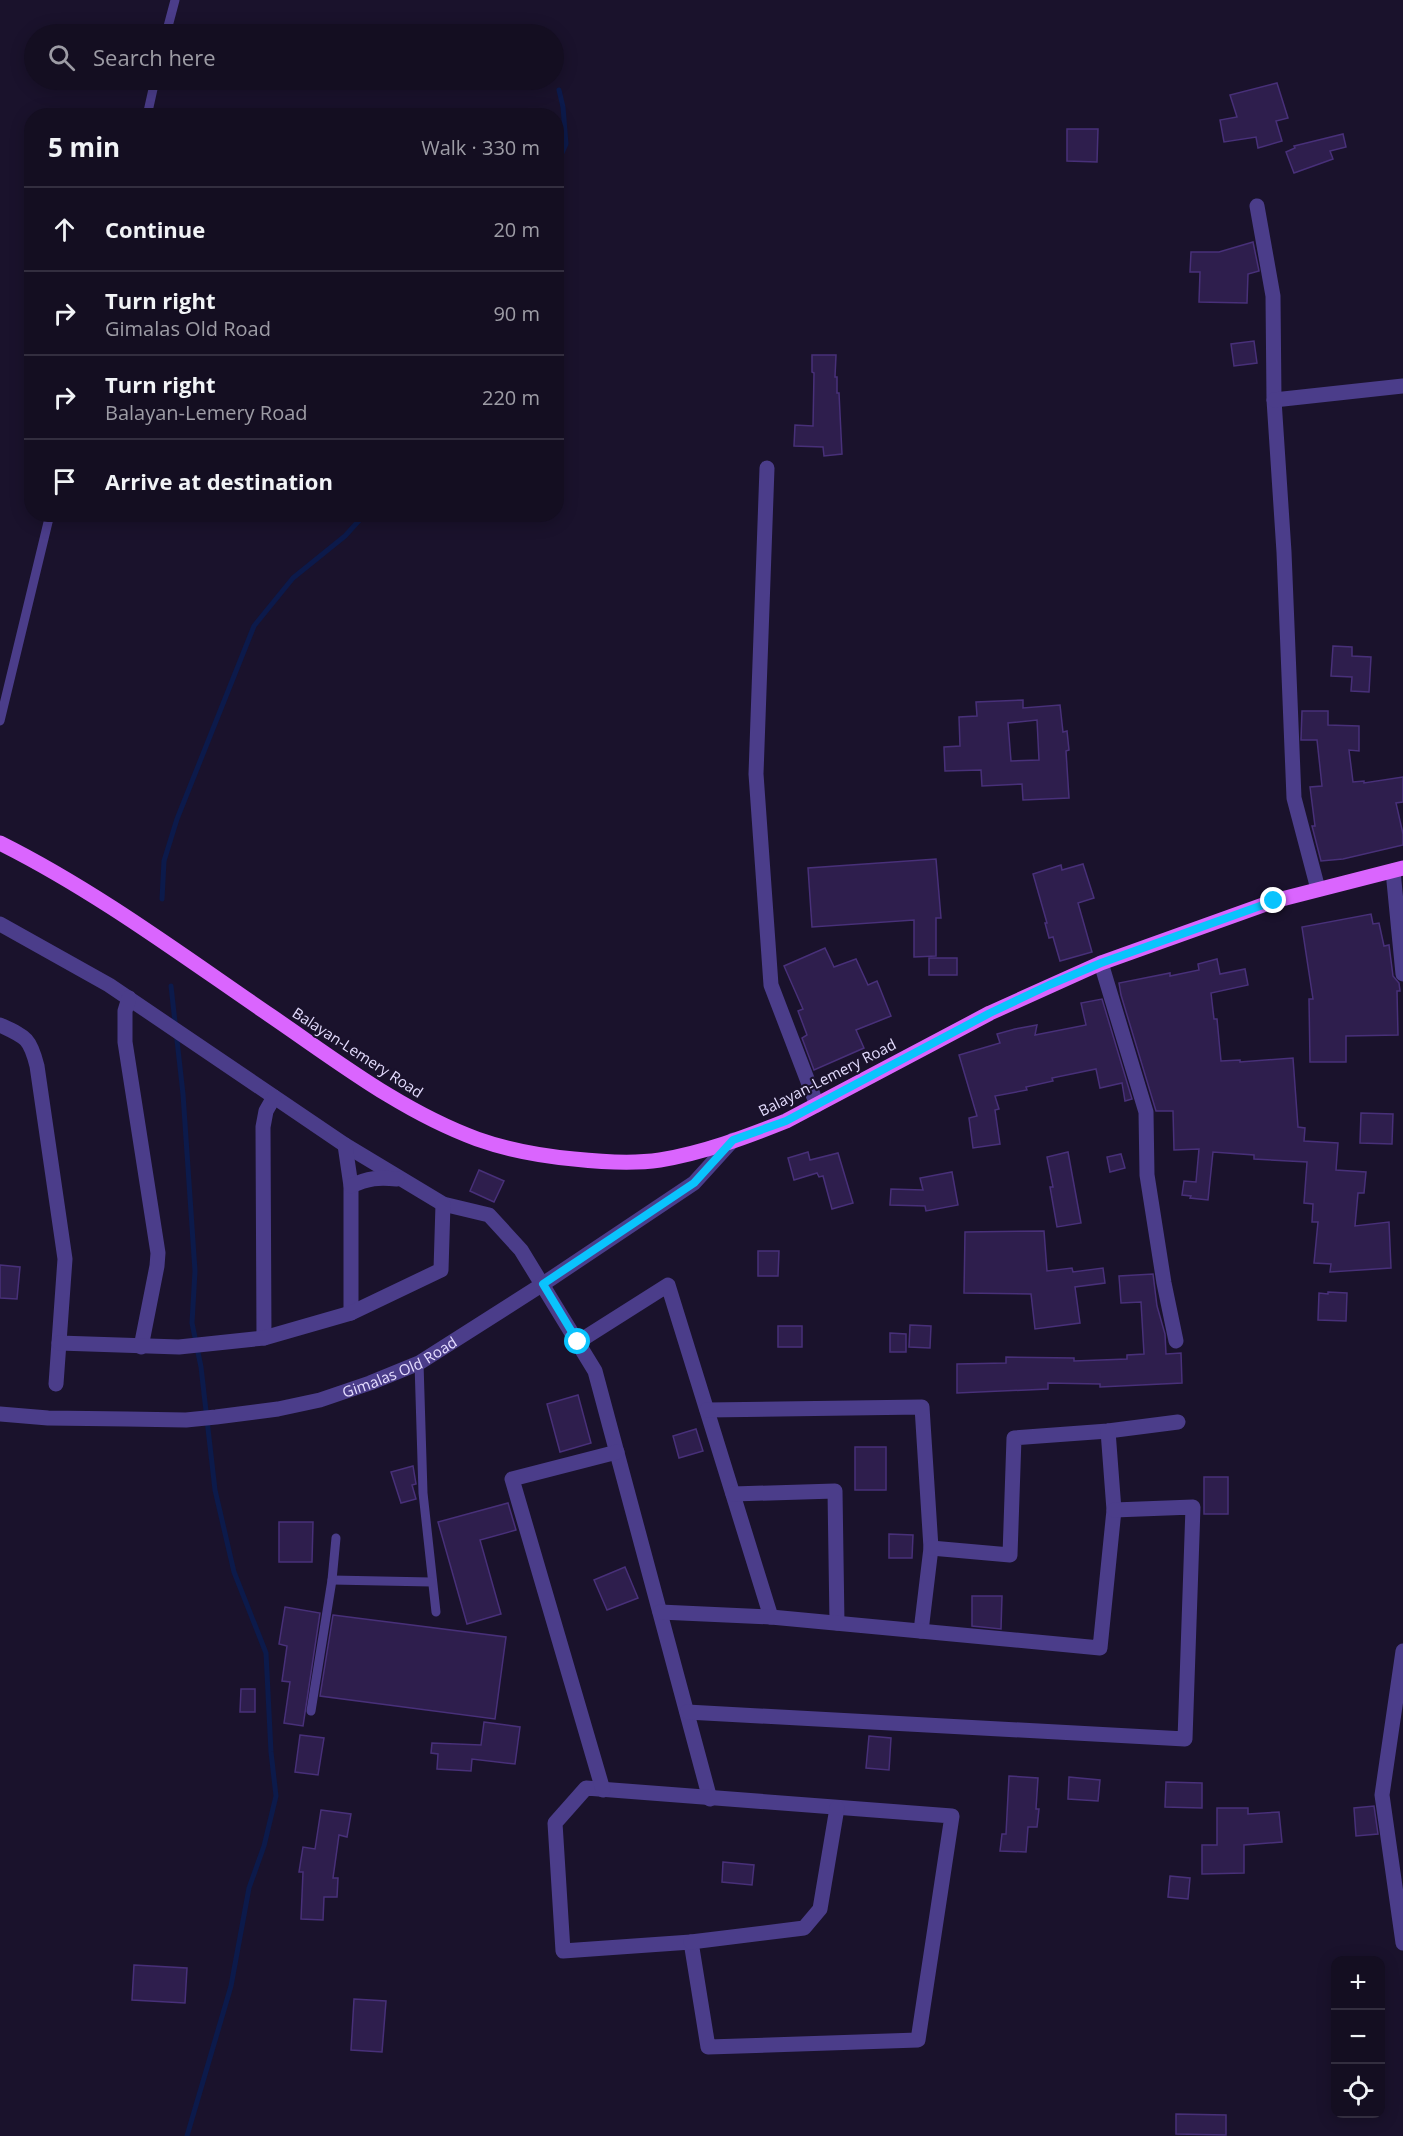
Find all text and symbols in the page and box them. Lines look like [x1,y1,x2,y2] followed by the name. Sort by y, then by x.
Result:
[24,24,564,90] search box
[45,41,78,74] icon: search
[93,42,216,72] text: Search here
[48,129,120,165] text: 5 min
[421,134,540,161] text: Walk · 330 m
[48,213,81,246] icon: ahead
[105,214,205,244] text: Continue
[493,216,540,243] text: 20 m
[105,285,216,315] text: Turn right
[48,297,81,330] icon: right
[493,300,540,327] text: 90 m
[105,315,271,342] text: Gimalas Old Road
[105,369,216,399] text: Turn right
[48,381,81,414] icon: right
[482,384,540,411] text: 220 m
[105,399,308,426] text: Balayan-Lemery Road
[48,465,81,498] icon: arrive
[105,466,333,496] text: Arrive at destination
[1260,887,1286,913] route end
[289,1002,427,1102] street label: Balayan-Lemery Road
[755,1034,899,1120] street label: Balayan-Lemery Road
[564,1328,590,1354] route start
[339,1332,460,1402] street label: Gimalas Old Road
[1331,1956,1385,2118] map controls
[1331,1956,1385,2010] button: +
[1331,2010,1385,2064] button: −
[1331,2064,1385,2118] button: locate

